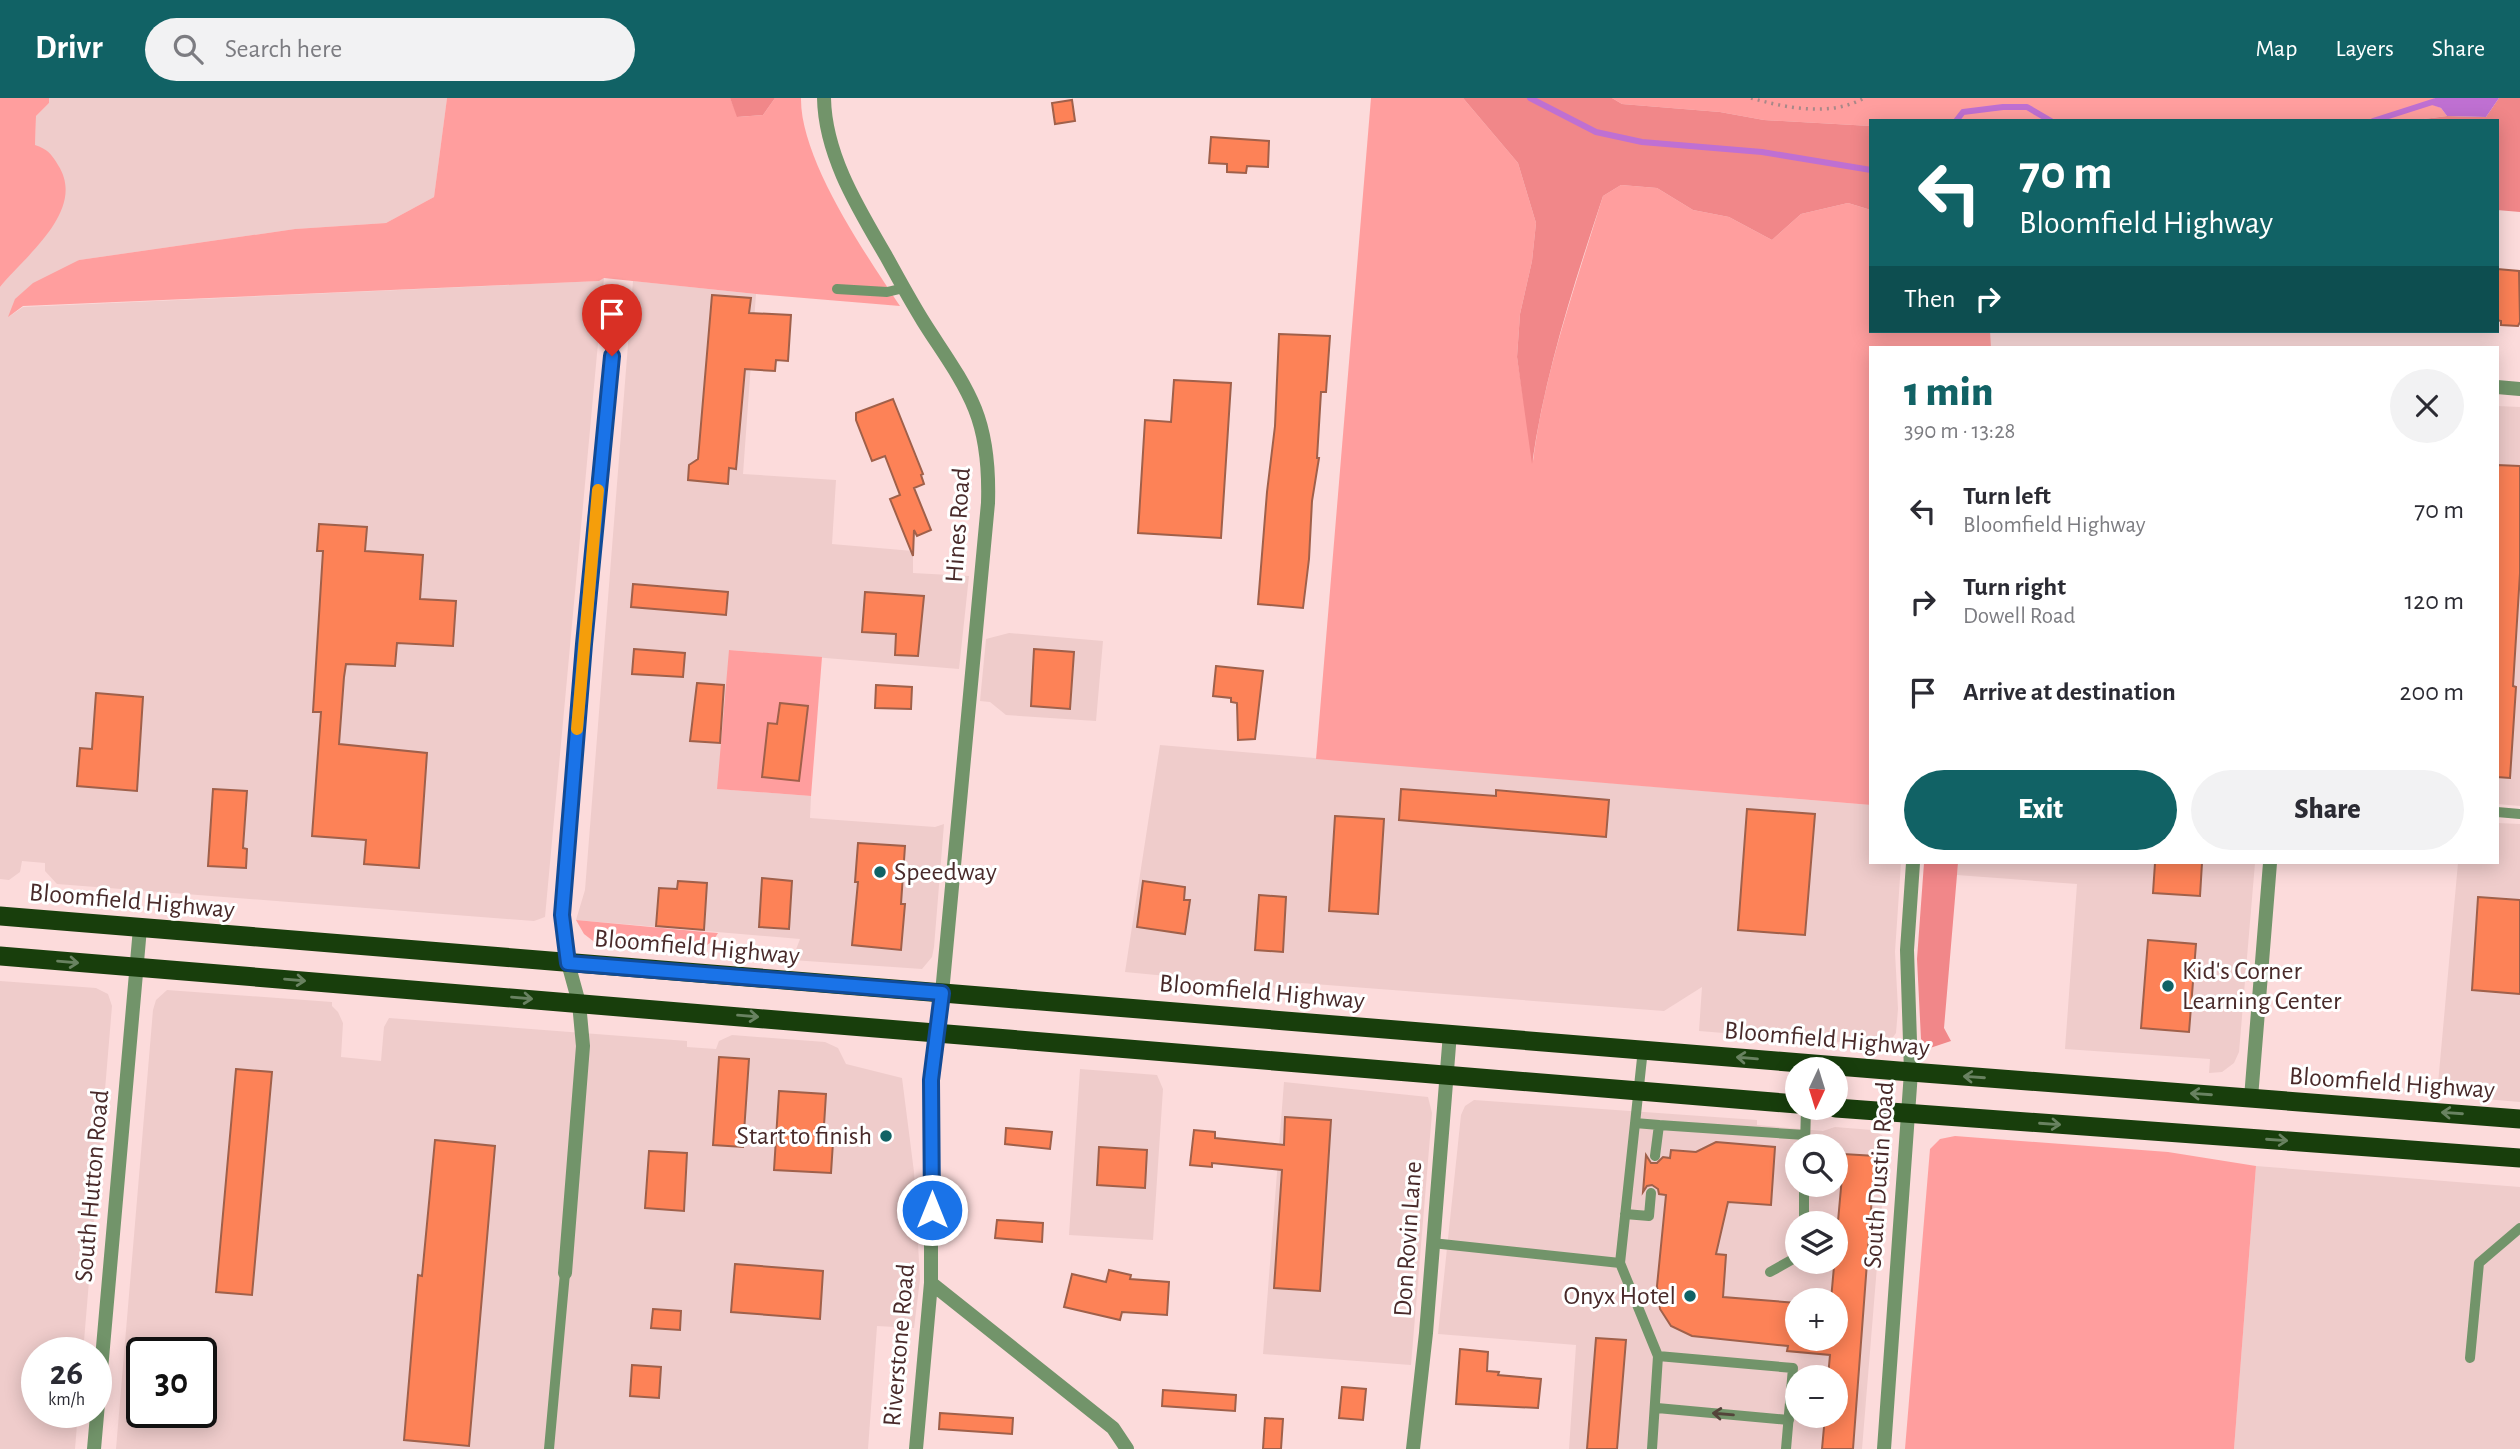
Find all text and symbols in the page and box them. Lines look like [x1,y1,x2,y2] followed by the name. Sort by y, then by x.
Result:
[145,18,635,81] search box
[169,30,207,68] icon: search
[35,32,103,65] text: Drivr
[225,36,342,62] text: Search here
[2255,37,2297,61] text: Map
[2335,37,2394,61] text: Layers
[2432,37,2485,61] text: Share
[1904,147,1995,238] icon: left
[2019,149,2113,198] text: 70 m
[2019,207,2273,239] text: Bloomfield Highway
[1969,280,2007,318] icon: right
[582,284,642,356] pin
[1904,286,1955,312] text: Then
[593,295,631,333] icon: arrive
[2390,369,2464,443] button: close
[1904,371,1993,413] text: 1 min
[1904,420,2016,443] text: 390 m · 13:28
[941,467,975,583] street label: Hines Road
[1963,483,2051,509] text: Turn left
[1904,492,1942,530] icon: left
[2414,497,2464,523] text: 70 m
[1963,514,2146,537] text: Bloomfield Highway
[1963,574,2066,600] text: Turn right
[1904,583,1942,621] icon: right
[2404,588,2464,614] text: 120 m
[1963,605,2076,628] text: Dowell Road
[1904,674,1942,712] icon: arrive
[1963,679,2176,705] text: Arrive at destination
[2400,679,2464,705] text: 200 m
[1904,770,2177,850] button: Exit
[2191,770,2464,850] button: Share
[894,859,997,885] place label: Speedway
[872,864,888,880] marker: Speedway
[28,879,236,923] street label: Bloomfield Highway
[593,925,801,969] street label: Bloomfield Highway
[56,956,79,969] one-way arrow
[2182,958,2342,1014] place label: Kid's Corner Learning Center
[1158,970,1366,1014] street label: Bloomfield Highway
[283,974,306,987] one-way arrow
[2160,978,2176,994] marker: Kid's Corner Learning Center
[510,992,532,1005] one-way arrow
[737,1010,759,1023] one-way arrow
[1723,1017,1931,1061] street label: Bloomfield Highway
[1736,1051,1759,1064] one-way arrow
[1785,1057,1848,1120] north arrow
[1785,1057,1848,1428] map controls
[2288,1063,2496,1103] street label: Bloomfield Highway
[1963,1070,1986,1083] one-way arrow
[1859,1081,1899,1269] street label: South Dustin Road
[2189,1088,2212,1101] one-way arrow
[71,1089,113,1283] street label: South Hutton Road
[2441,1106,2464,1119] one-way arrow
[2039,1118,2061,1131] one-way arrow
[736,1123,872,1149] place label: Start to finish
[878,1128,894,1144] marker: Start to finish
[1785,1134,1848,1197] button: search
[2266,1134,2288,1147] one-way arrow
[1390,1160,1426,1318] street label: Don Rovin Lane
[895,1173,969,1247] position arrow
[1785,1211,1848,1274] button: layers
[879,1263,919,1427] street label: Riverstone Road
[1563,1283,1676,1309] place label: Onyx Hotel
[1682,1288,1698,1304] marker: Onyx Hotel
[1785,1288,1848,1351] button: +
[126,1337,217,1428] speed limit sign: 30
[50,1356,83,1391] text: 26
[1785,1365,1848,1428] button: −
[48,1391,85,1409] text: km/h
[1712,1407,1734,1420] one-way arrow

